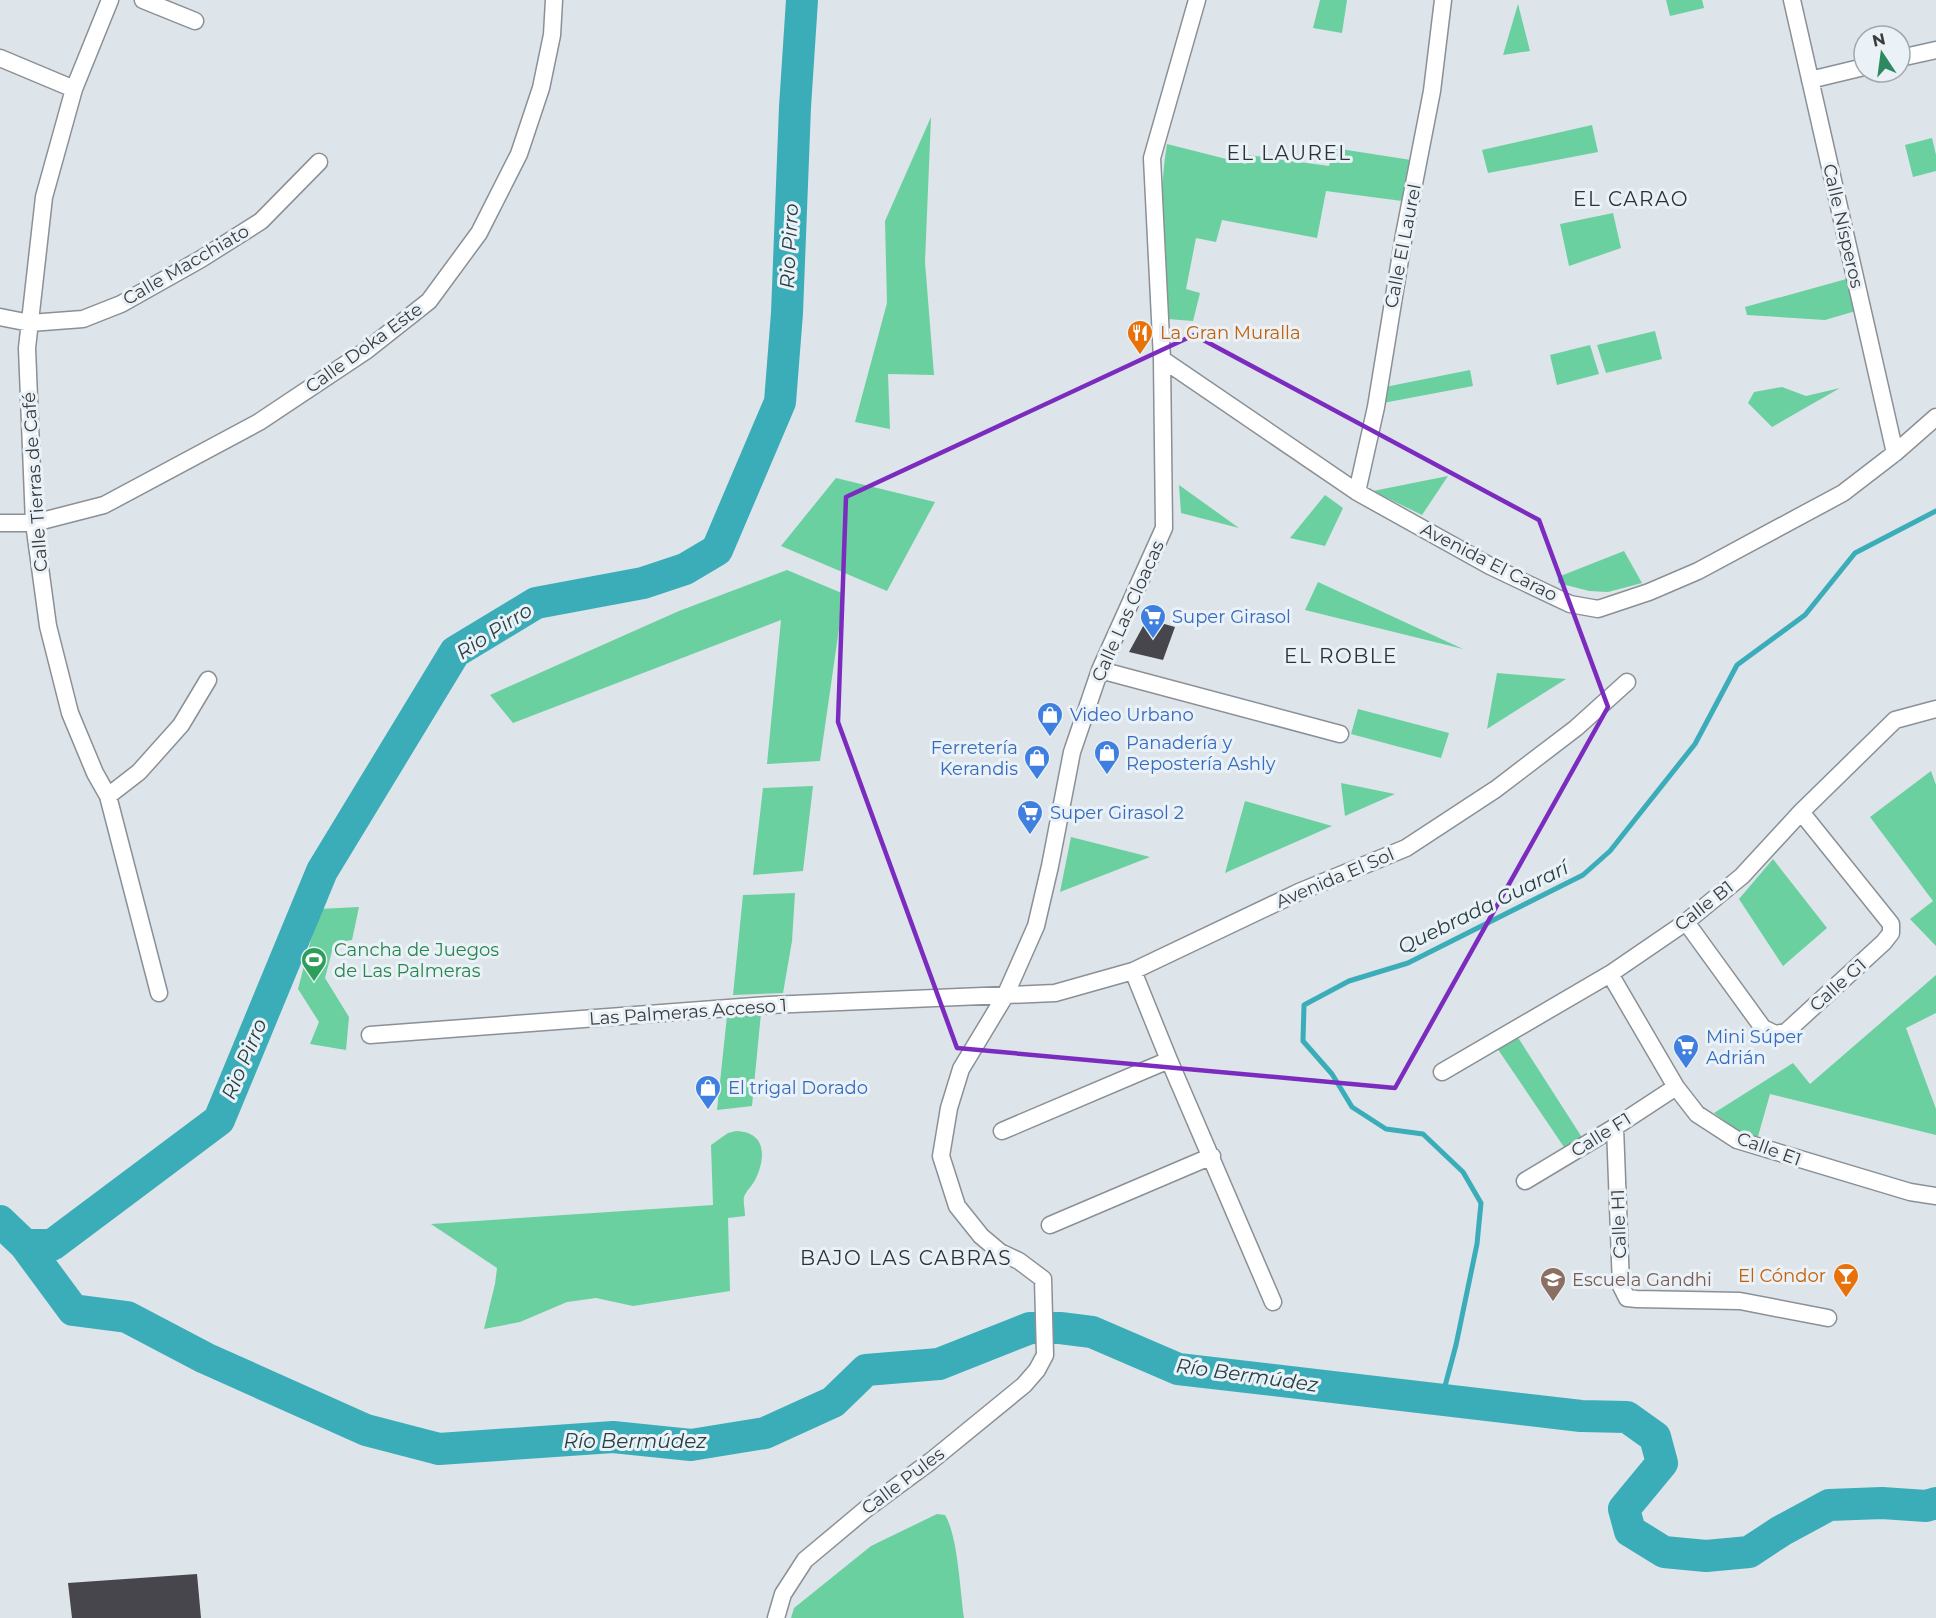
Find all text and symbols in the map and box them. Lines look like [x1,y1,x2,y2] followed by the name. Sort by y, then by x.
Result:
[1852,24,1912,84] north arrow
[1870,29,1887,51] text: N
[1226,141,1352,165] district label: EL LAUREL
[1818,162,1868,291] street label: Calle Nísperos
[1380,182,1426,310] street label: Calle El Laurel
[1573,187,1689,211] district label: EL CARAO
[775,203,803,289] water label: Rio Pirro
[119,220,253,310] street label: Calle Macchiato
[301,298,427,398] street label: Calle Doka Este
[1125,318,1155,356] restaurant icon: La Gran Muralla
[1160,322,1301,344] place label: La Gran Muralla
[18,391,52,573] street label: Calle Tierras de Café
[1417,518,1561,606] street label: Avenida El Carao
[1087,537,1169,685] street label: Calle Las Cloacas
[452,598,536,664] water label: Rio Pirro
[1138,602,1168,640] supermarket icon: Super Girasol
[1172,606,1291,628] place label: Super Girasol
[1284,644,1398,668] district label: EL ROBLE
[1035,700,1065,738] shop icon: Video Urbano
[1070,704,1194,726] place label: Video Urbano
[1126,732,1276,775] place label: Panadería y Repostería Ashly
[931,737,1018,780] place label: Ferretería Kerandis
[1092,738,1122,776] shop icon: Panadería y Repostería Ashly
[1022,743,1052,781] shop icon: Ferretería Kerandis
[1015,798,1045,836] supermarket icon: Super Girasol 2
[1050,802,1184,824] place label: Super Girasol 2
[1273,843,1397,913] street label: Avenida El Sol
[1394,854,1574,959] water label: Quebrada Guararí
[1670,876,1738,936] street label: Calle B1
[334,939,499,982] place label: Cancha de Juegos de Las Palmeras
[299,945,329,983] sports icon: Cancha de Juegos de Las Palmeras
[1805,954,1871,1016] street label: Calle G1
[588,994,788,1030] street label: Las Palmeras Acceso 1
[216,1015,272,1103] water label: Rio Pirro
[1706,1026,1803,1069] place label: Mini Súper Adrián
[1671,1032,1701,1070] supermarket icon: Mini Súper Adrián
[693,1073,723,1111] shop icon: El trigal Dorado
[728,1077,868,1099] place label: El trigal Dorado
[1567,1108,1635,1162] street label: Calle F1
[1734,1127,1804,1171] street label: Calle E1
[1607,1189,1631,1259] street label: Calle H1
[800,1246,1012,1270] district label: BAJO LAS CABRAS
[1831,1261,1861,1299] bar icon: El Cóndor
[1538,1265,1568,1303] school or university icon: Escuela Gandhi
[1738,1265,1826,1287] place label: El Cóndor
[1572,1269,1712,1291] place label: Escuela Gandhi
[1174,1353,1320,1397] water label: Río Bermúdez
[563,1429,707,1453] water label: Río Bermúdez
[857,1443,949,1519] street label: Calle Pules

